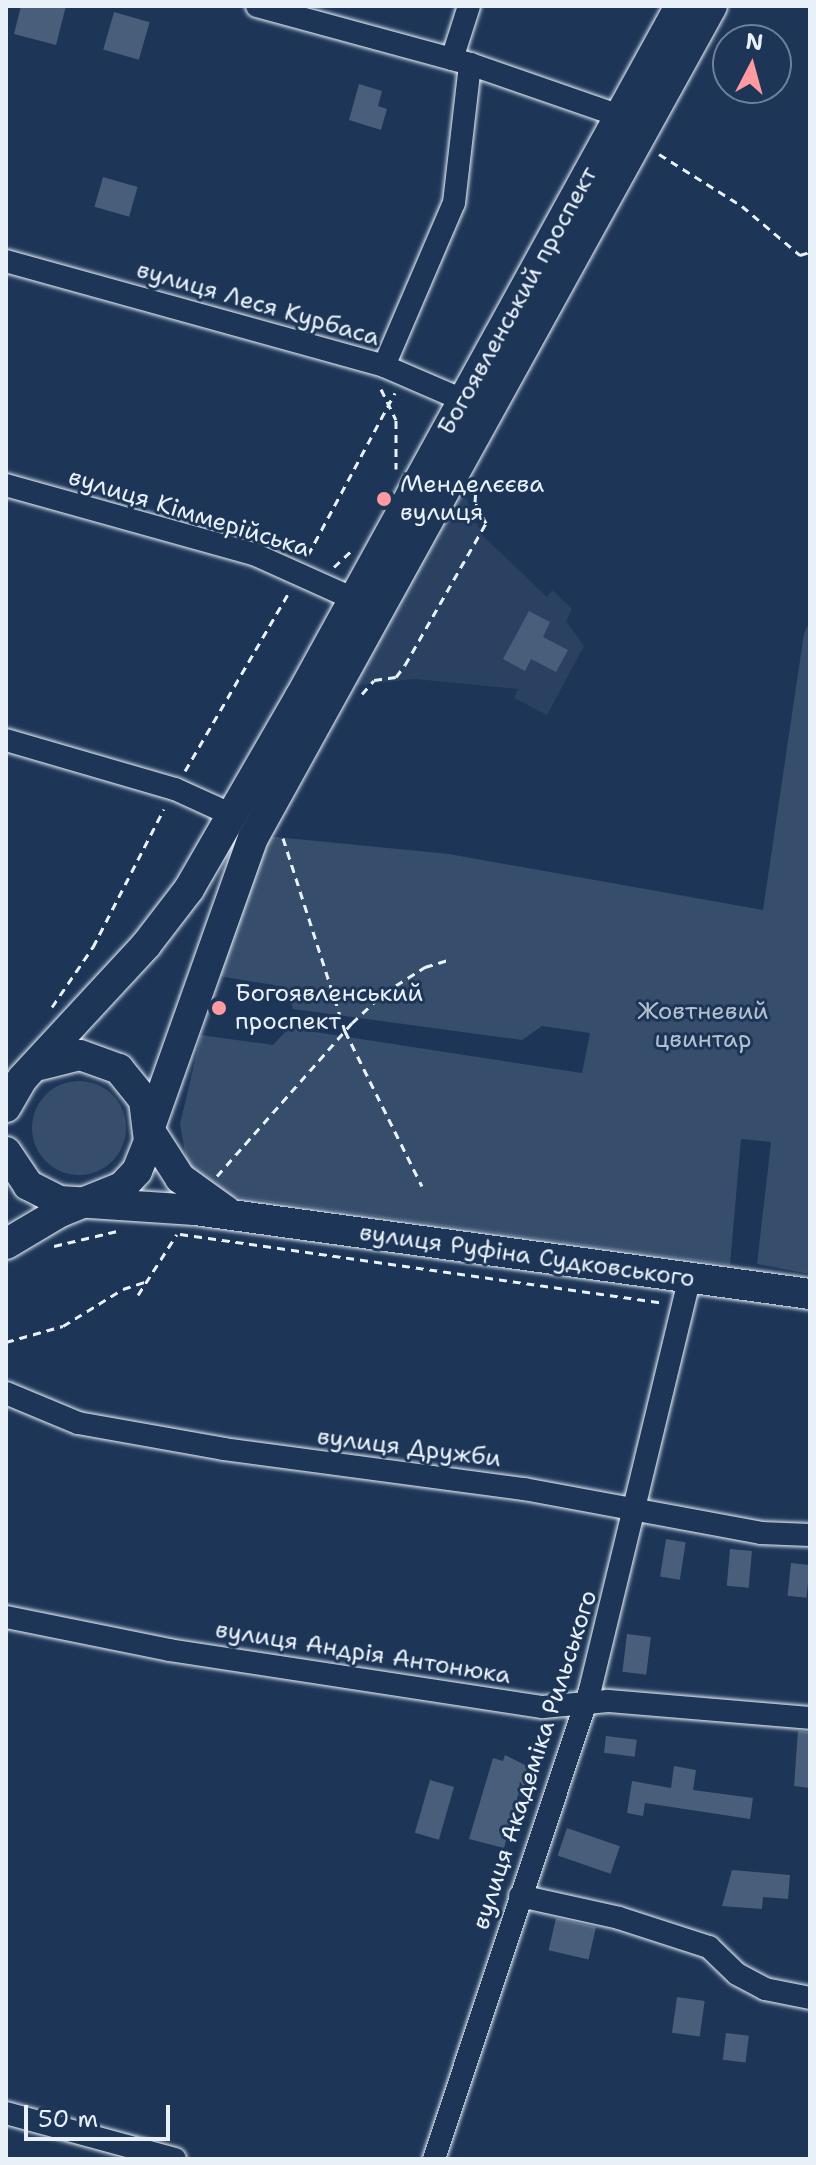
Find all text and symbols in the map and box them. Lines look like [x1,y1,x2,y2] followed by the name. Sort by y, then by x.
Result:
[712,24,792,104] north arrow
[744,26,765,57] text: N
[432,162,604,440] street label: Богоявленський проспект
[133,256,383,352] street label: вулиця Леся Курбаса
[65,463,313,563] street label: вулиця Кіммерійська
[400,471,544,527] place label: Менделєєва вулиця
[375,490,393,508] marker: Менделєєва вулиця
[235,980,423,1036] place label: Богоявленський проспект
[637,998,769,1054] park label: Жовтневий цвинтар
[210,999,228,1017] marker: Богоявленський проспект
[358,1218,696,1294] street label: вулиця Руфіна Судковського
[315,1422,503,1474] street label: вулиця Дружби
[466,1587,604,1933] street label: вулиця Академіка Рильського
[213,1615,513,1691] street label: вулиця Андрія Антонюка
[28,2089,174,2139] scale bar
[38,2103,98,2135] text: 50 m

